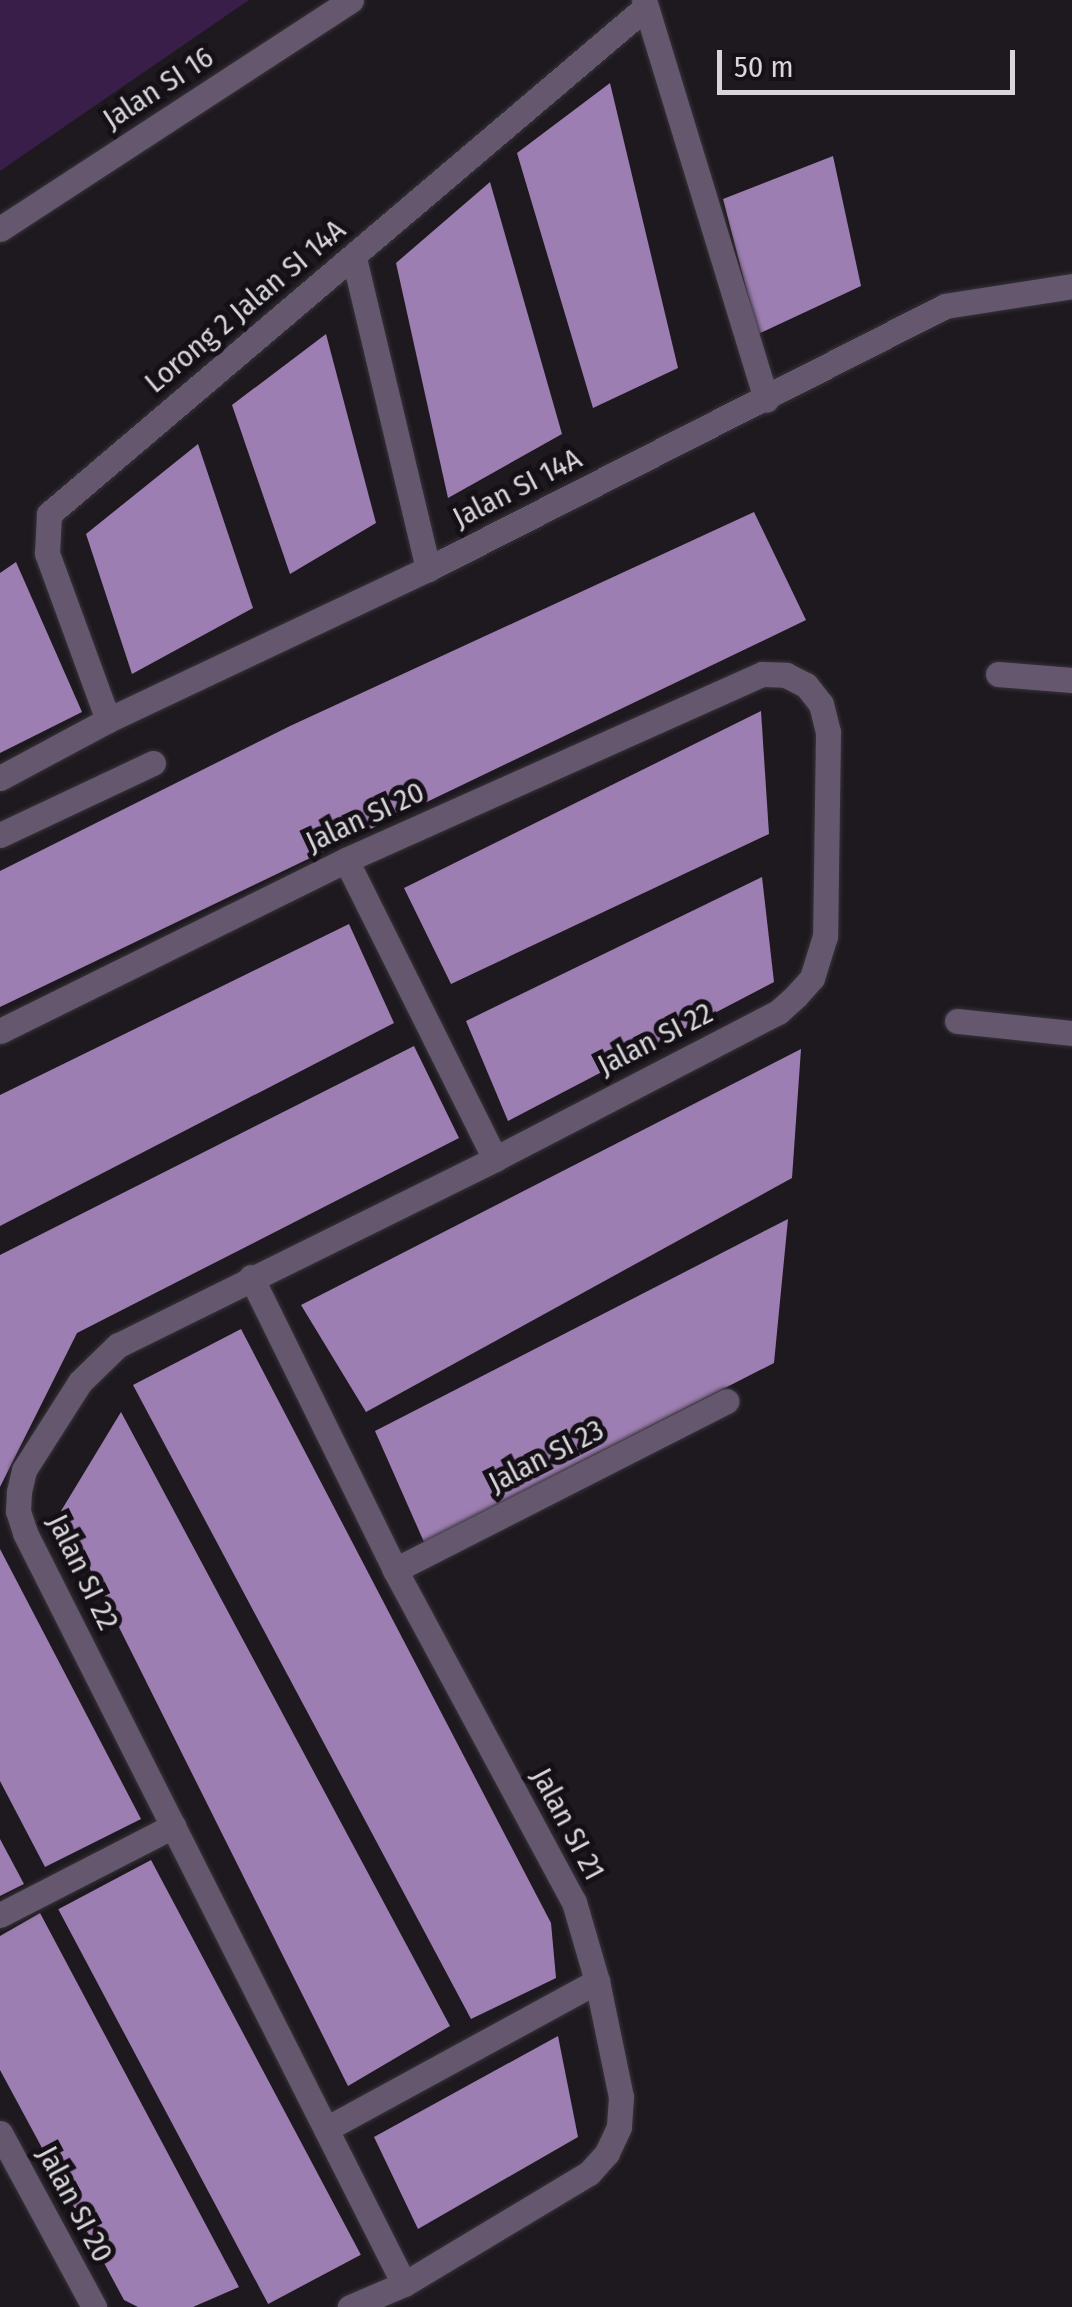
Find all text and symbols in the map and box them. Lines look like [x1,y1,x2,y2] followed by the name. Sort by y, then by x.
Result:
[722,30,1020,92] scale bar
[96,39,220,137] street label: Jalan SI 16
[734,49,794,85] text: 50 m
[137,212,353,400] street label: Lorong 2 Jalan SI 14A
[447,440,587,536] street label: Jalan SI 14A
[300,774,430,860] street label: Jalan SI 20
[592,995,718,1083] street label: Jalan SI 22
[482,1412,610,1500] street label: Jalan SI 23
[40,1508,126,1636] street label: Jalan SI 22
[523,1762,613,1886] street label: Jalan SI 21
[29,2140,121,2268] street label: Jalan SI 20

